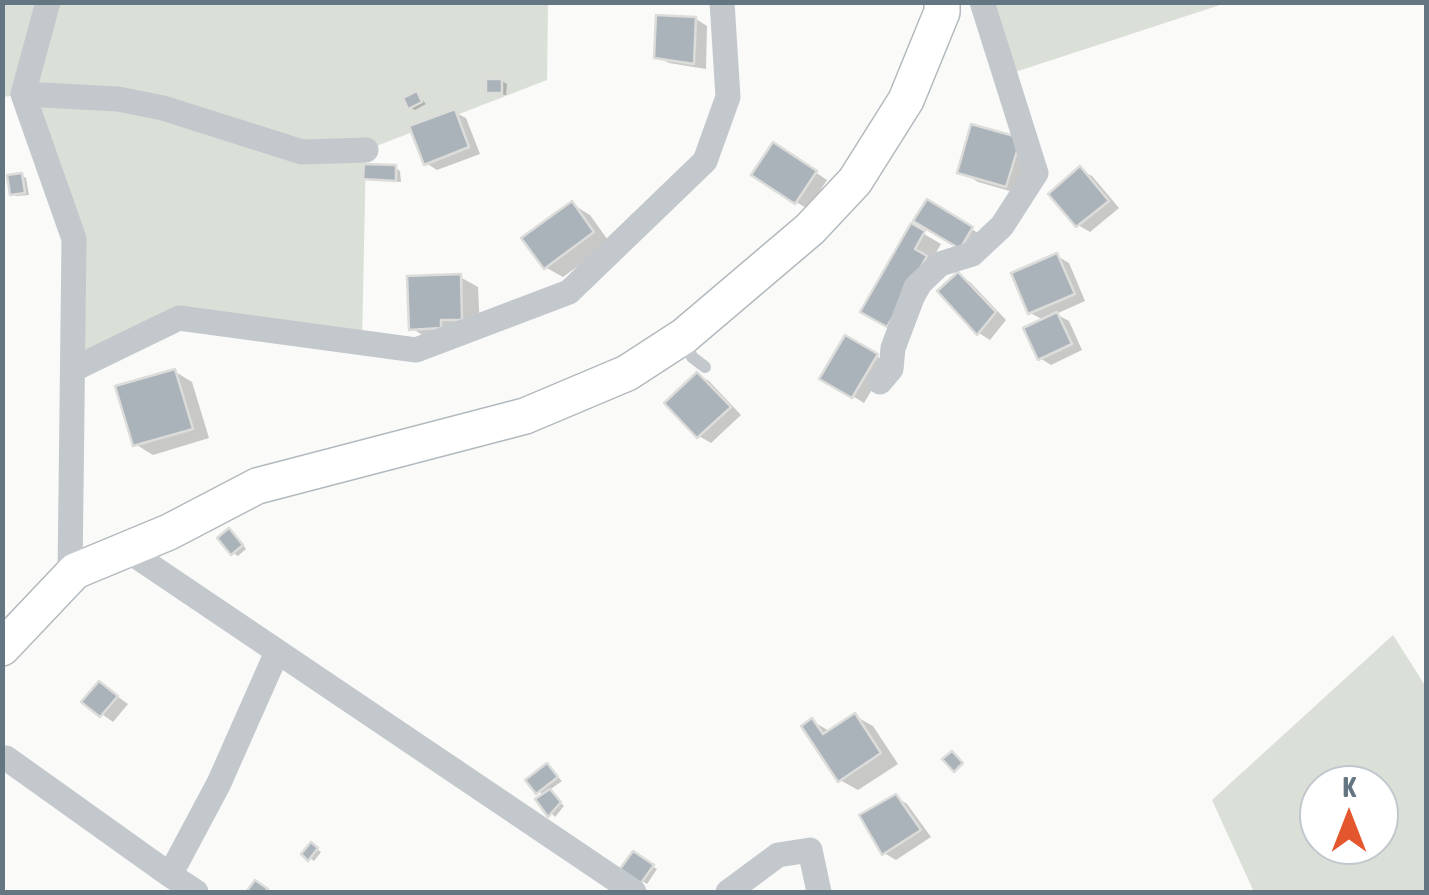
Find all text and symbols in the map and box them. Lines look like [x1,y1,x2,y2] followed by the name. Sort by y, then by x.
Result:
[1299,765,1399,865] north arrow
[1342,771,1356,803] text: K

